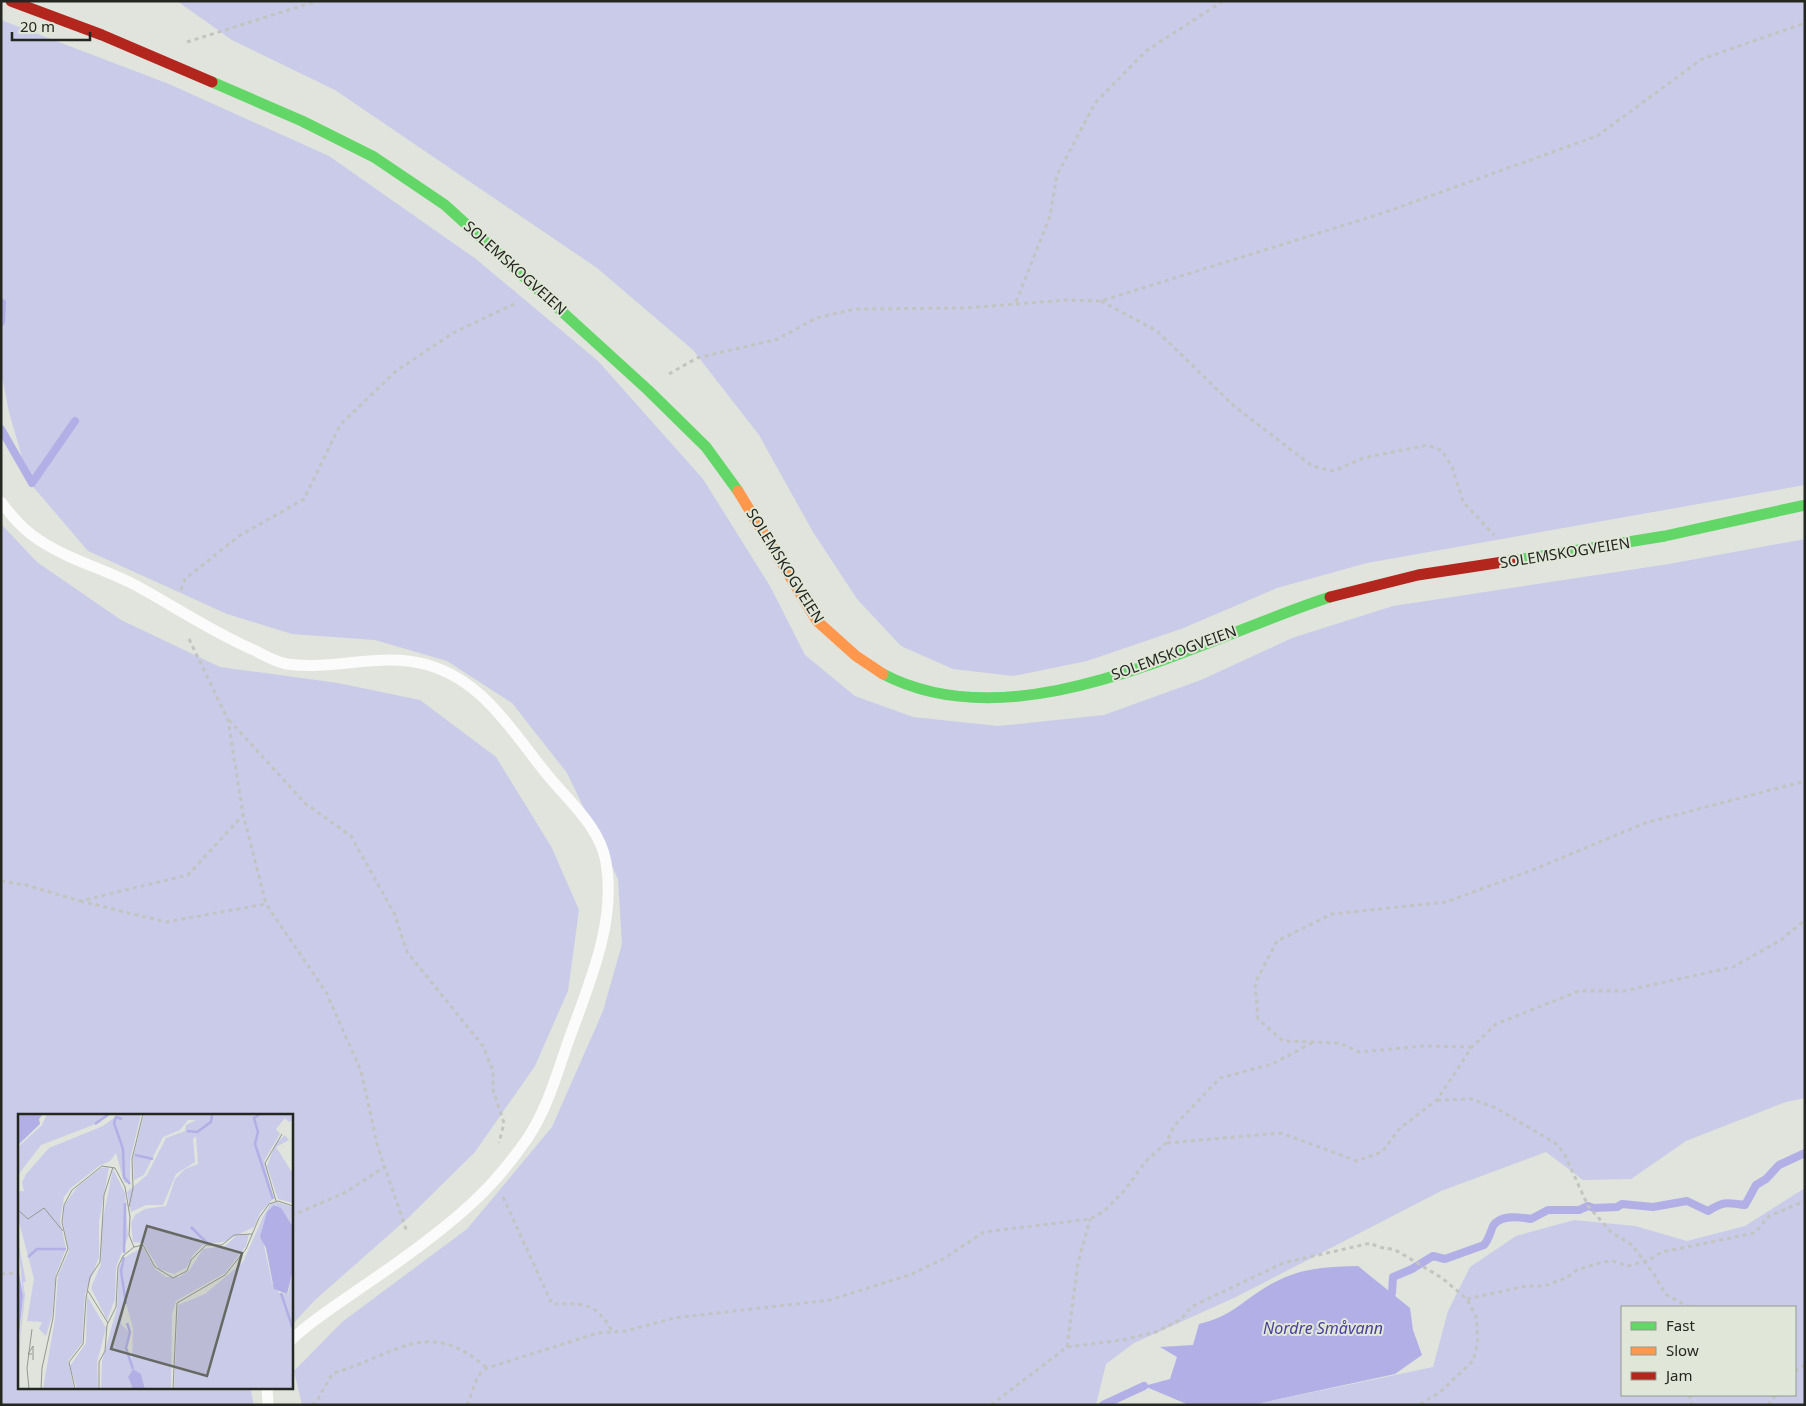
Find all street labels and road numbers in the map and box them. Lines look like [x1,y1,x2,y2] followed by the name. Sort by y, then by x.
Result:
[460,216,571,319] street label: SOLEMSKOGVEIEN
[742,504,829,627] street label: SOLEMSKOGVEIEN
[1498,532,1631,572] street label: SOLEMSKOGVEIEN
[1108,620,1239,684] street label: SOLEMSKOGVEIEN

